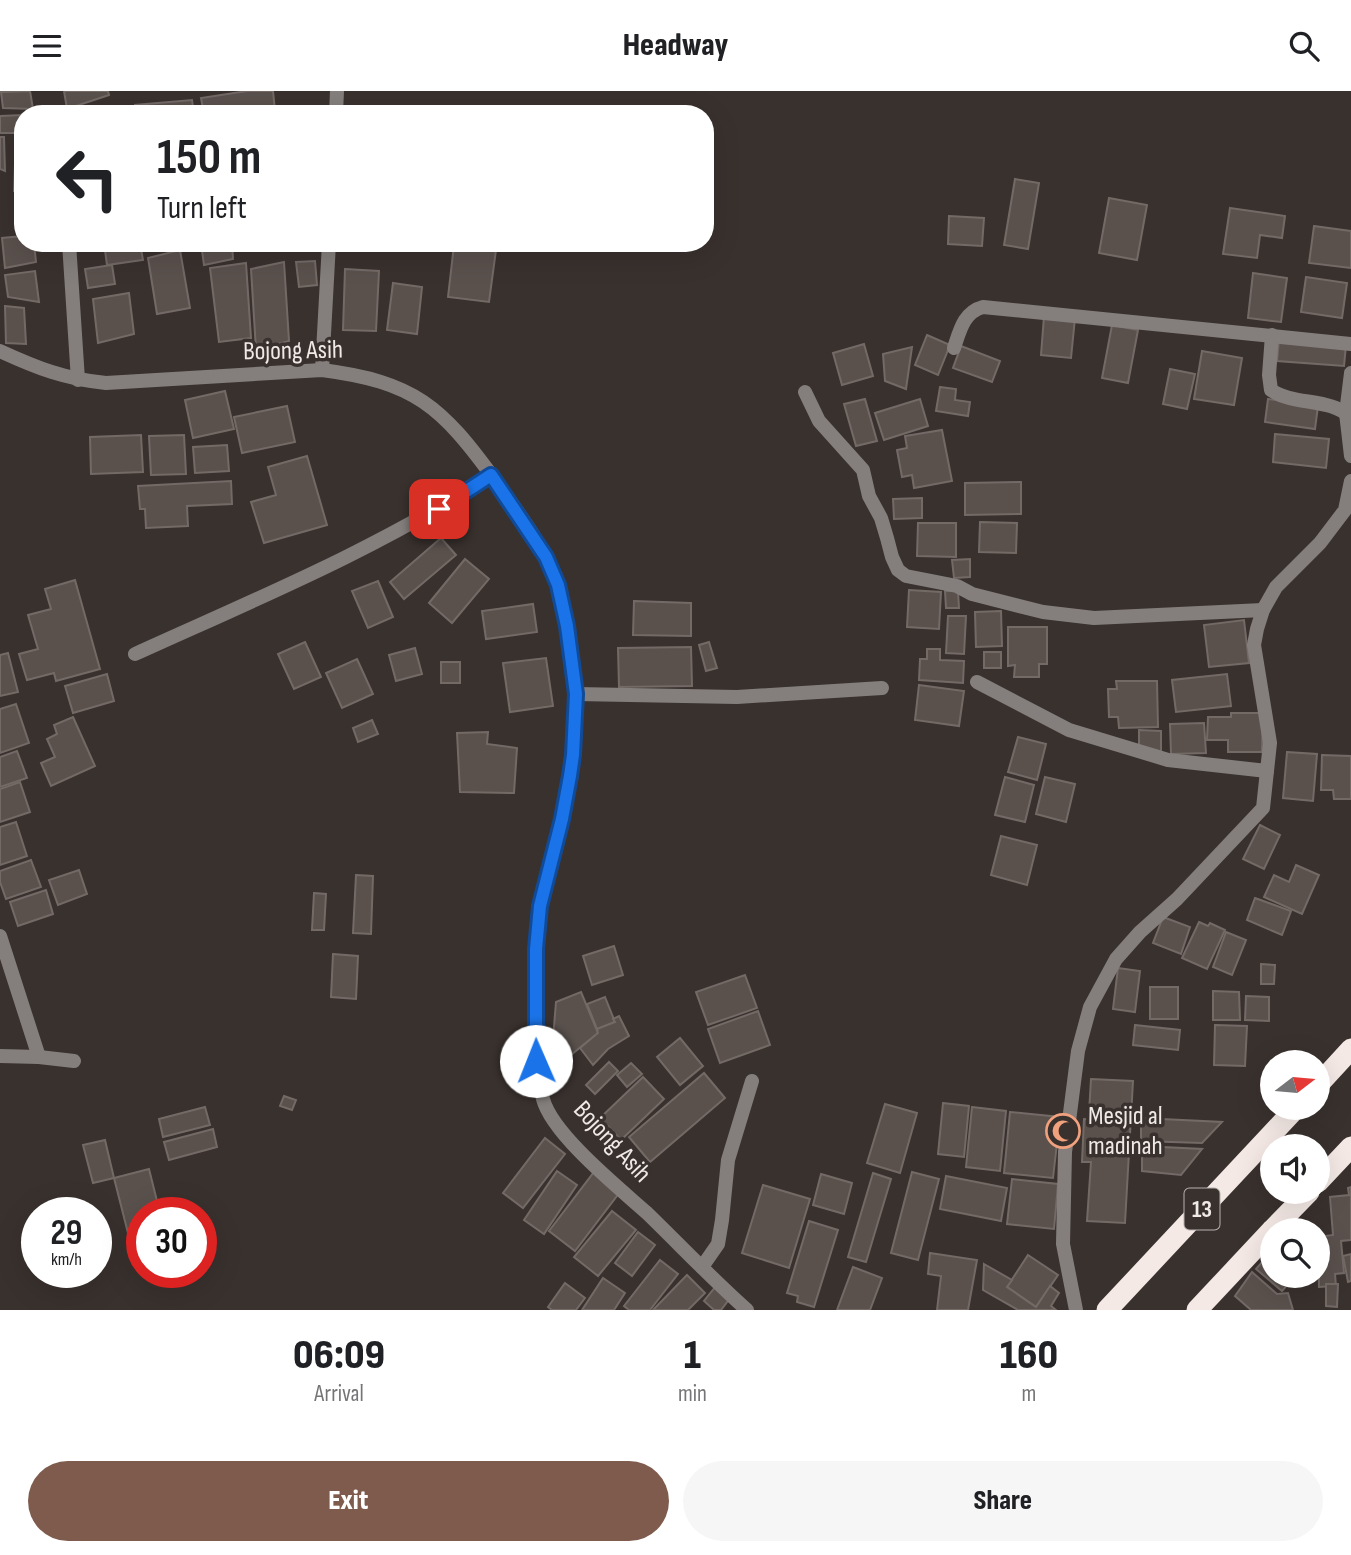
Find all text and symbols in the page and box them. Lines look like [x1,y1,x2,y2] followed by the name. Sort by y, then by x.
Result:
[623,26,728,65] text: Headway
[28,27,66,65] icon: menu
[1285,27,1323,65] icon: search
[157,129,261,188] text: 150 m
[42,133,133,224] icon: left
[157,189,247,228] text: Turn left
[243,335,343,367] street label: Bojong Asih
[409,479,469,539] pin
[420,490,458,528] icon: arrive
[499,1024,573,1098] position arrow
[1260,1050,1330,1120] north arrow
[1260,1050,1330,1288] map controls
[567,1095,657,1189] street label: Bojong Asih
[1088,1101,1163,1162] place label: Mesjid al madinah
[1044,1112,1082,1150] mosque icon: Mesjid al madinah
[1260,1134,1330,1204] button: sound
[1184,1189,1220,1229] road number: 13
[126,1197,217,1288] speed limit sign: 30
[51,1212,82,1255] text: 29
[1260,1218,1330,1288] button: search
[51,1249,82,1270] text: km/h
[293,1330,385,1381] text: 06:09
[684,1330,701,1381] text: 1
[1000,1330,1058,1381] text: 160
[314,1380,364,1408] text: Arrival
[678,1380,707,1408] text: min
[1022,1380,1036,1408] text: m
[28,1461,669,1541] button: Exit
[683,1461,1323,1541] button: Share

